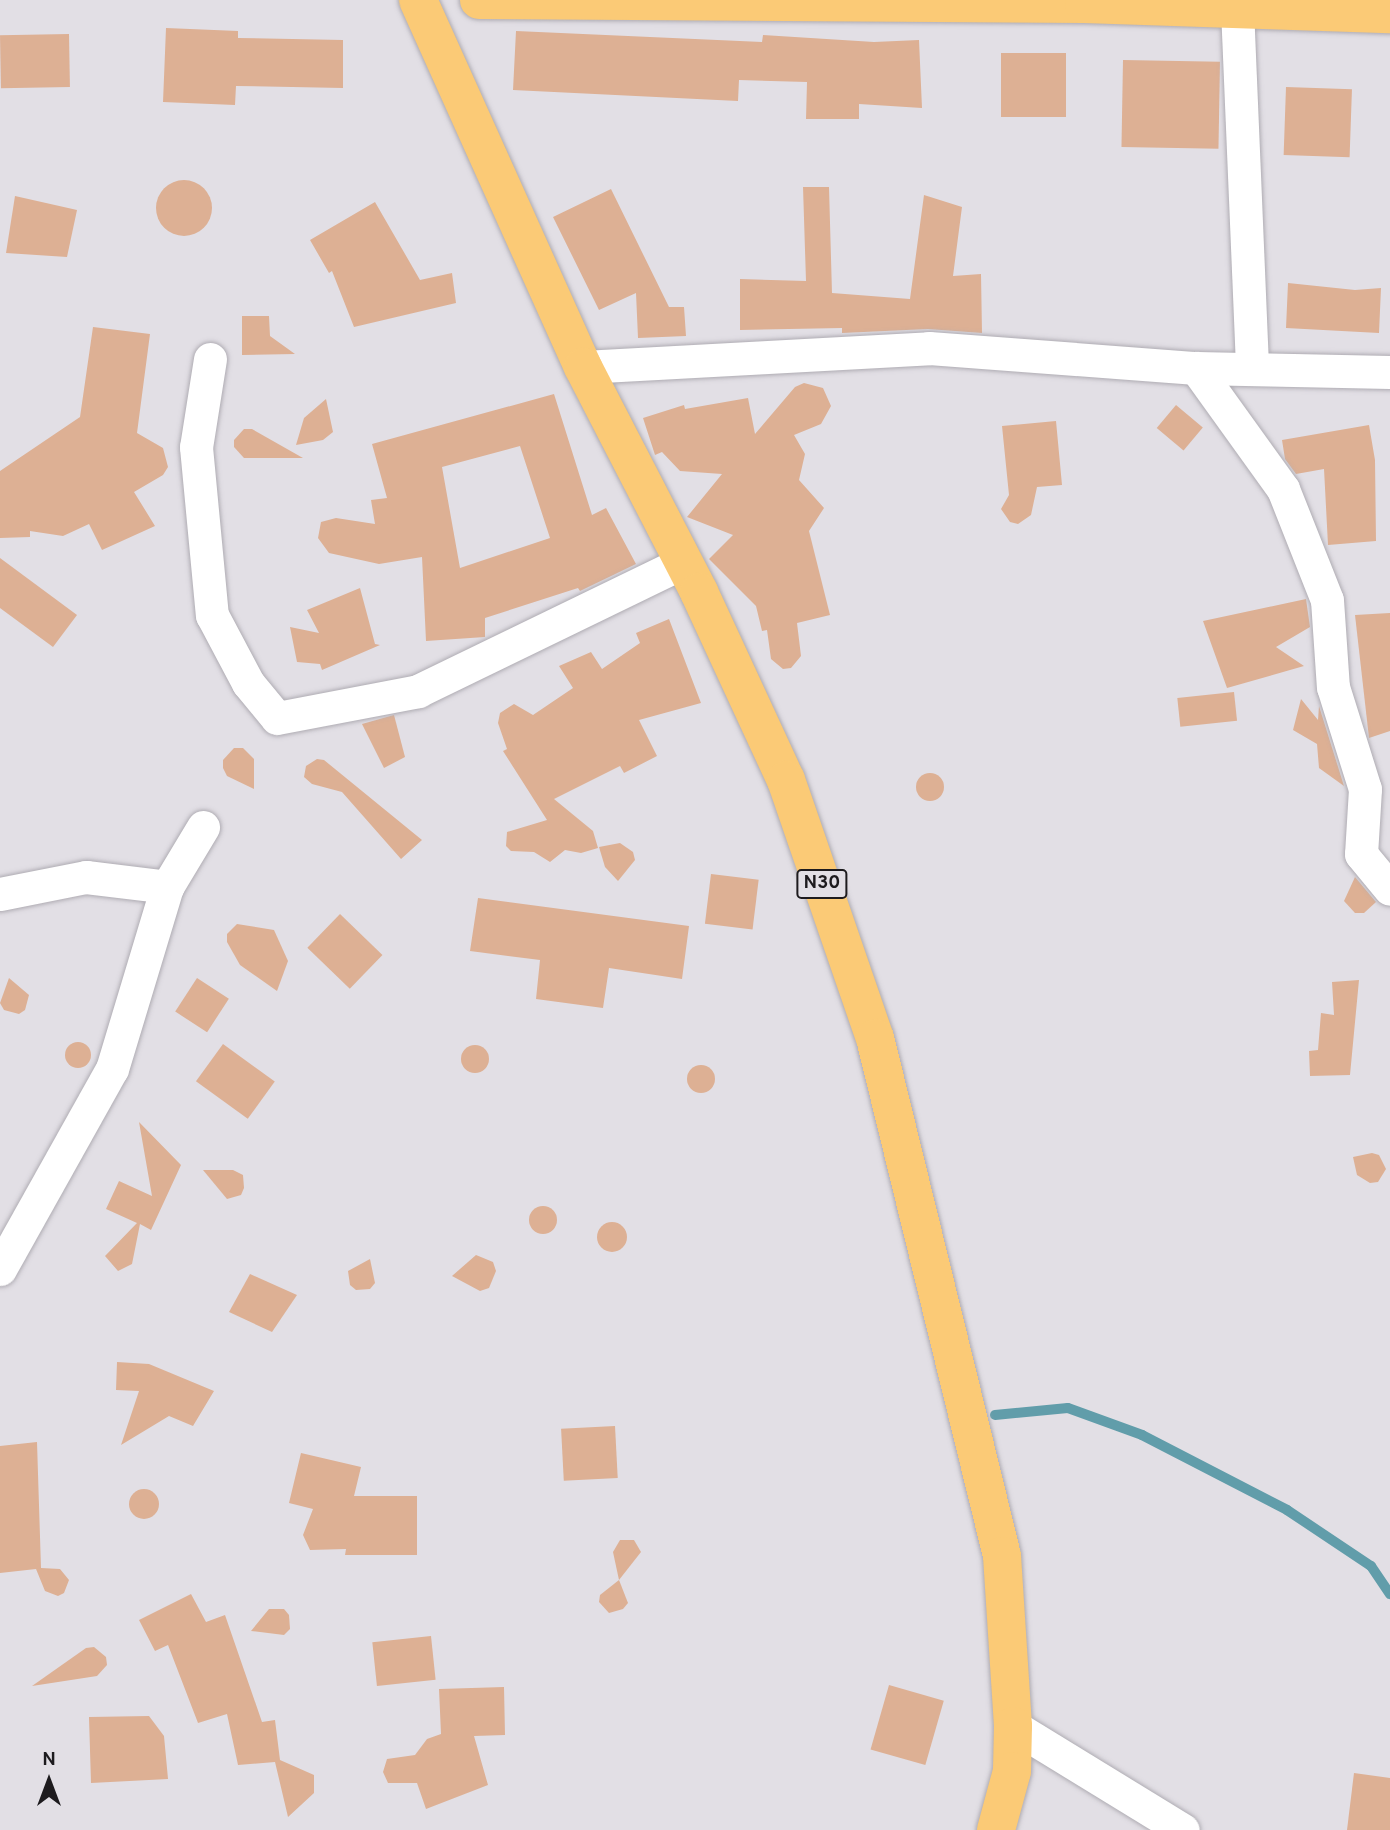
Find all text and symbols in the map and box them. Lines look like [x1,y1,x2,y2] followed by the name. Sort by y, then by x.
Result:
[796,869,848,900] road number: N30
[14,1746,84,1816] north arrow
[42,1748,56,1772] text: N

